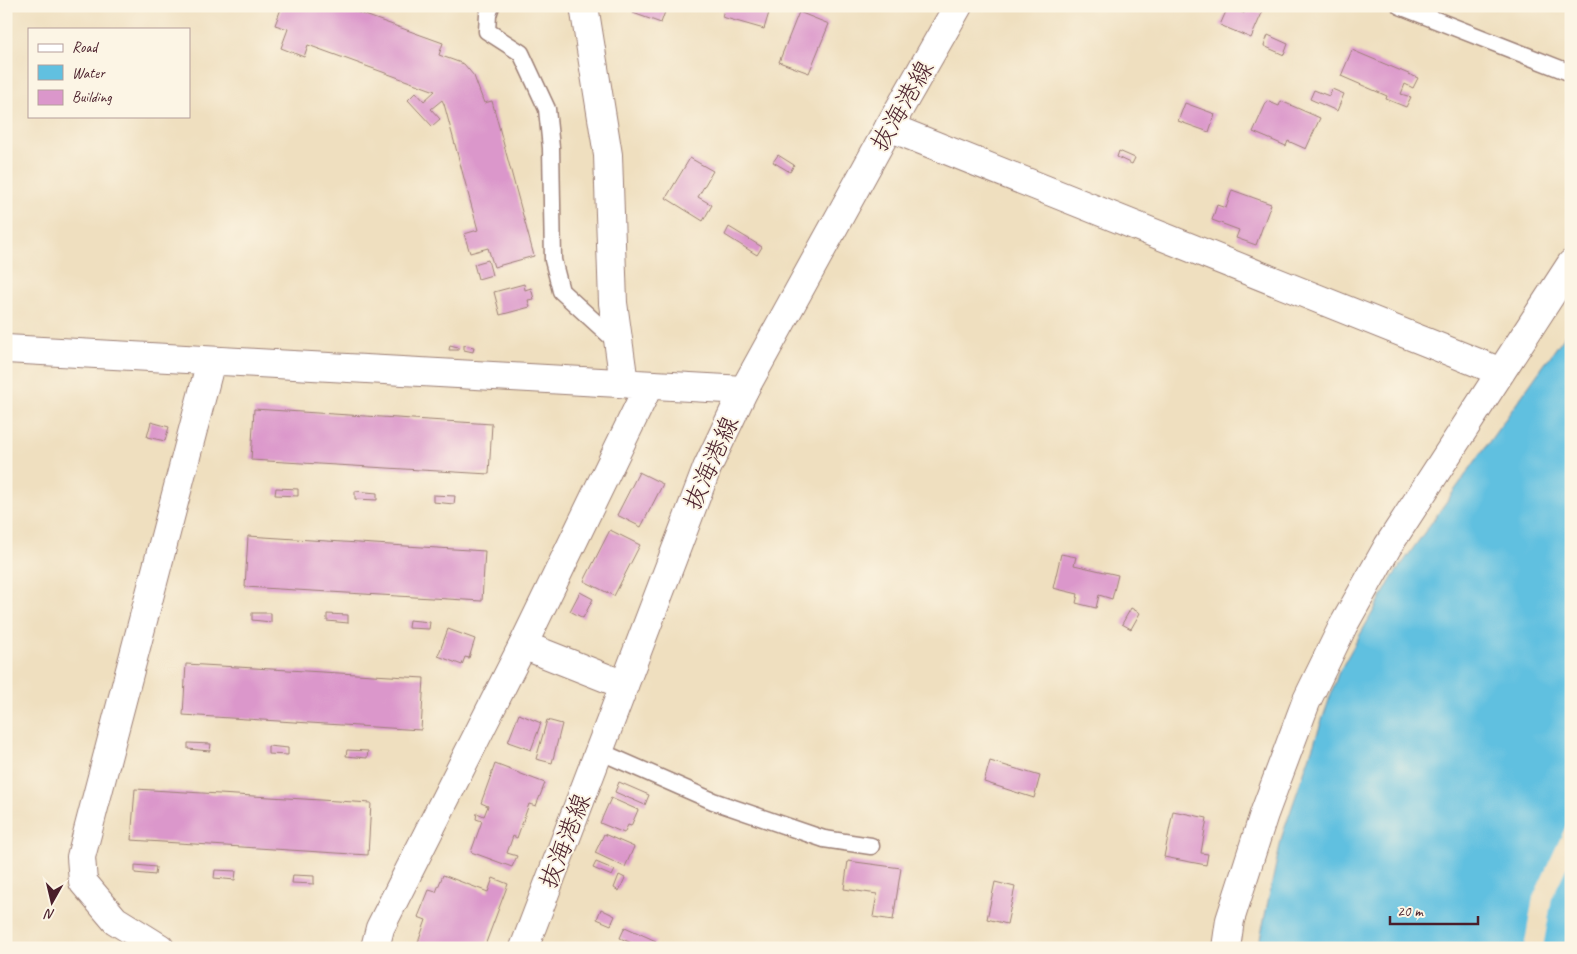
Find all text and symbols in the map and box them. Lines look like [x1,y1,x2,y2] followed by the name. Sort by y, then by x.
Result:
[28,28,190,118] legend
[72,38,99,57] text: Road
[863,55,941,157] street label: 抜海港線
[72,64,106,83] text: Water
[72,88,112,107] text: Building
[676,411,746,515] street label: 抜海港線
[532,789,598,893] street label: 抜海港線
[28,876,78,926] north arrow
[1390,894,1477,926] scale bar
[1397,902,1424,921] text: 20 m
[42,905,56,923] text: N

